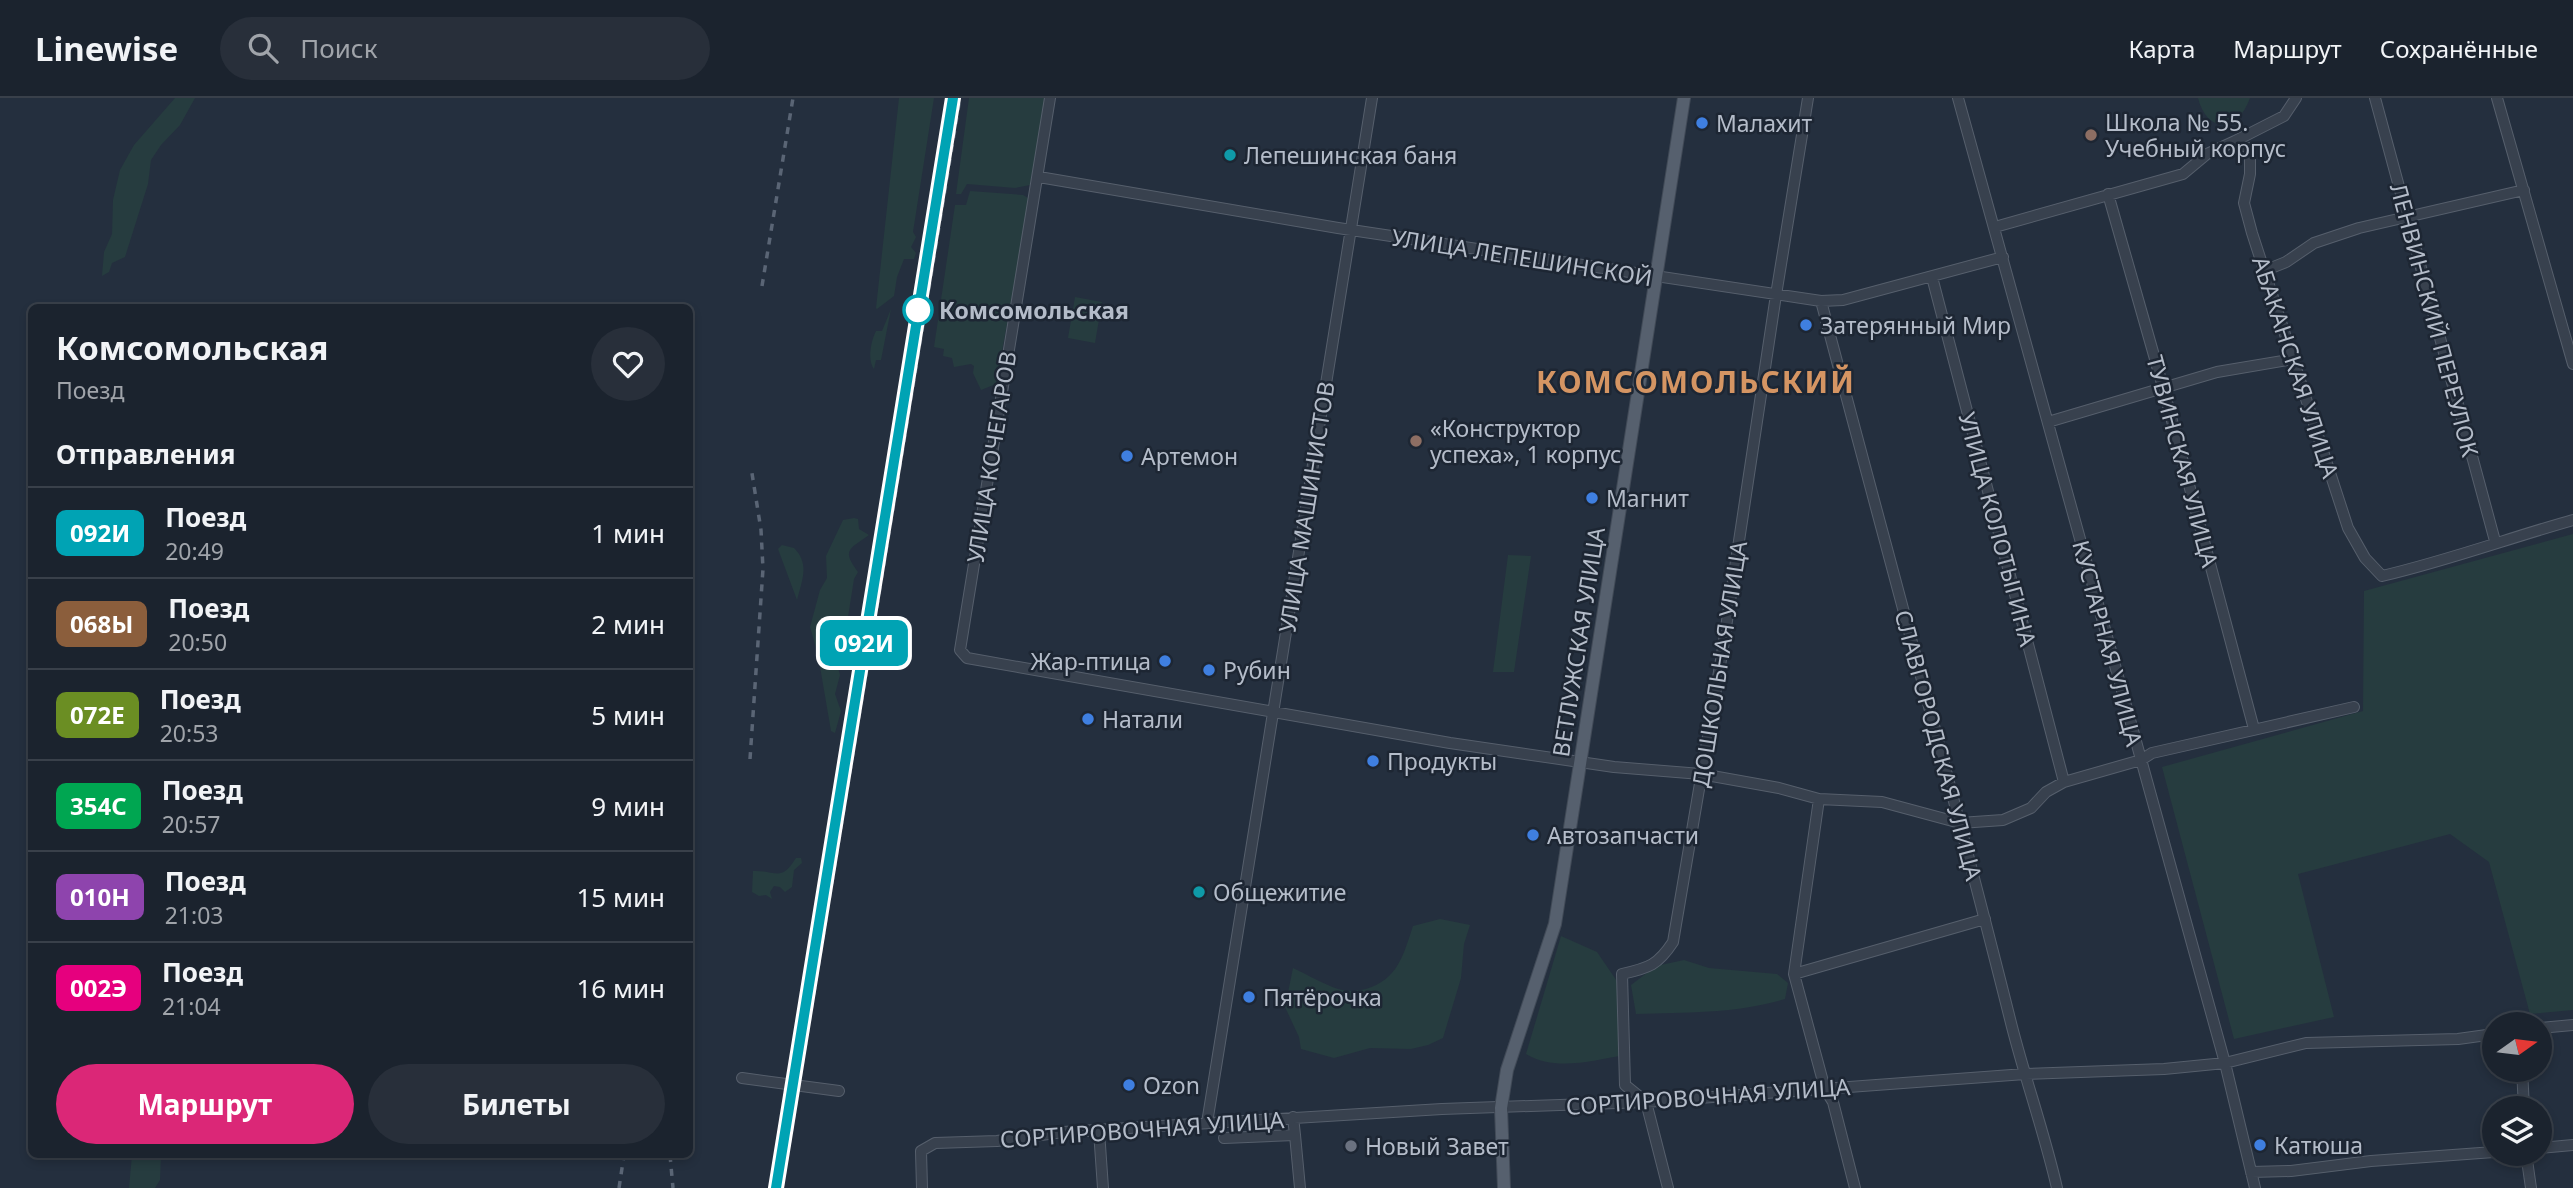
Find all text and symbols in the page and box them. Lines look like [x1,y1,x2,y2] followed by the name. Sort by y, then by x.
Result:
[220,17,710,80] search box
[35,26,178,71] text: Linewise
[244,29,282,67] icon: search
[300,30,377,66] text: Поиск
[2128,32,2195,65] text: Карта
[2233,32,2342,65] text: Маршрут
[2380,32,2538,65] text: Сохранённые
[2105,106,2286,164] place label: Школа № 55. Учебный корпус
[1716,107,1813,139] place label: Малахит
[1694,115,1710,131] marker: Малахит
[2083,127,2099,143] marker: Школа № 55. Учебный корпус
[1244,139,1457,171] place label: Лепешинская баня
[1222,147,1238,163] marker: Лепешинская баня
[2383,180,2487,461] street label: ЛЕНВИНСКИЙ ПЕРЕУЛОК
[1389,221,1655,293] street label: УЛИЦА ЛЕПЕШИНСКОЙ
[2245,252,2347,482] street label: АБАКАНСКАЯ УЛИЦА
[939,294,1129,326] place label: Комсомольская
[903,295,933,325] marker: Комсомольская
[1820,309,2011,341] place label: Затерянный Мир
[1798,317,1814,333] marker: Затерянный Мир
[56,325,329,370] text: Комсомольская
[591,327,665,401] button: heart
[958,349,1024,565] street label: УЛИЦА КОЧЕГАРОВ
[2139,352,2227,571] street label: ТУВИНСКАЯ УЛИЦА
[1536,361,1856,402] district label: КОМСОМОЛЬСКИЙ
[56,374,124,406] text: Поезд
[1270,379,1342,635] street label: УЛИЦА МАШИНИСТОВ
[1951,409,2045,650] street label: УЛИЦА КОЛОТЫГИНА
[1430,412,1621,470] place label: «Конструктор успеха», 1 корпус
[1408,433,1424,449] marker: «Конструктор успеха», 1 корпус
[56,436,235,472] text: Отправления
[1141,440,1238,472] place label: Артемон
[1119,448,1135,464] marker: Артемон
[1606,482,1689,514] place label: Магнит
[1584,490,1600,506] marker: Магнит
[165,499,246,535] text: Поезд
[591,515,665,551] text: 1 мин
[70,516,130,549] text: 092И
[1544,525,1612,759] street label: ВЕТЛУЖСКАЯ УЛИЦА
[165,535,224,567] text: 20:49
[2065,537,2151,750] street label: КУСТАРНАЯ УЛИЦА
[1684,538,1754,789] street label: ДОШКОЛЬНАЯ УЛИЦА
[168,590,249,626] text: Поезд
[591,606,665,642] text: 2 мин
[1887,606,1991,884] street label: СЛАВГОРОДСКАЯ УЛИЦА
[70,607,133,640] text: 068Ы
[815,620,913,666] line badge: 092И
[168,626,227,658] text: 20:50
[834,626,894,659] text: 092И
[1030,645,1151,677] place label: Жар-птица
[1157,653,1173,669] marker: Жар-птица
[1223,654,1291,686] place label: Рубин
[1201,662,1217,678] marker: Рубин
[160,681,241,717] text: Поезд
[591,697,665,733] text: 5 мин
[70,698,125,731] text: 072Е
[1102,703,1183,735] place label: Натали
[1080,711,1096,727] marker: Натали
[160,717,218,749] text: 20:53
[1387,745,1497,777] place label: Продукты
[1365,753,1381,769] marker: Продукты
[162,772,243,808] text: Поезд
[591,788,665,824] text: 9 мин
[70,789,127,822] text: 354С
[162,808,220,840] text: 20:57
[1547,819,1699,851] place label: Автозапчасти
[1525,827,1541,843] marker: Автозапчасти
[165,863,246,899] text: Поезд
[1213,876,1346,908] place label: Общежитие
[576,879,665,915] text: 15 мин
[70,880,130,913] text: 010Н
[1191,884,1207,900] marker: Общежитие
[165,899,223,931] text: 21:03
[162,954,243,990] text: Поезд
[576,970,665,1006] text: 16 мин
[70,971,127,1004] text: 002Э
[1263,981,1382,1013] place label: Пятёрочка
[1241,989,1257,1005] marker: Пятёрочка
[162,990,221,1022] text: 21:04
[2482,1012,2552,1082] north arrow
[2482,1012,2552,1166] map controls
[56,1064,354,1144] button: Маршрут
[368,1064,665,1144] button: Билеты
[1143,1069,1200,1101] place label: Ozon
[1565,1070,1852,1122] street label: СОРТИРОВОЧНАЯ УЛИЦА
[1121,1077,1137,1093] marker: Ozon
[2482,1096,2552,1166] button: layers
[999,1103,1286,1155] street label: СОРТИРОВОЧНАЯ УЛИЦА
[2274,1129,2363,1161] place label: Катюша
[1365,1130,1509,1162] place label: Новый Завет
[2252,1137,2268,1153] marker: Катюша
[1343,1138,1359,1154] marker: Новый Завет

